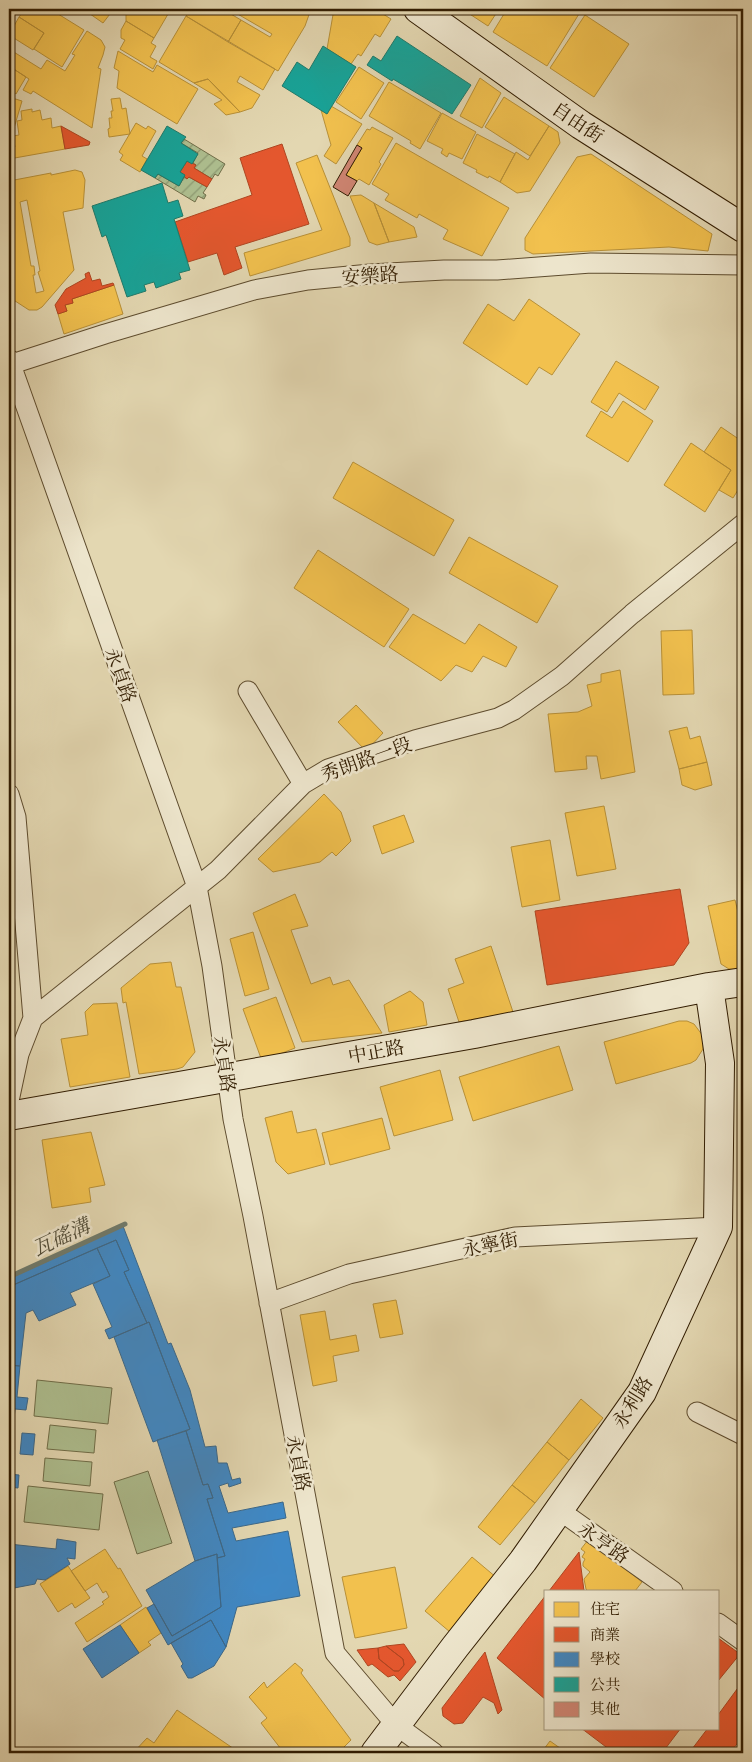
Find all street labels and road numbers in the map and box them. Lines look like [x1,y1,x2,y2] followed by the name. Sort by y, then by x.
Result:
[547,97,608,149] street label: 自由街
[341,262,399,290] street label: 安樂路
[99,644,141,706] street label: 永貞路
[318,732,415,787] street label: 秀朗路一段
[208,1034,240,1094] street label: 永貞路
[346,1035,406,1069] street label: 中正路
[460,1228,520,1262] street label: 永寧街
[608,1372,658,1433] street label: 永利路
[281,1433,315,1493] street label: 永貞路
[573,1517,634,1569] street label: 永亨路

